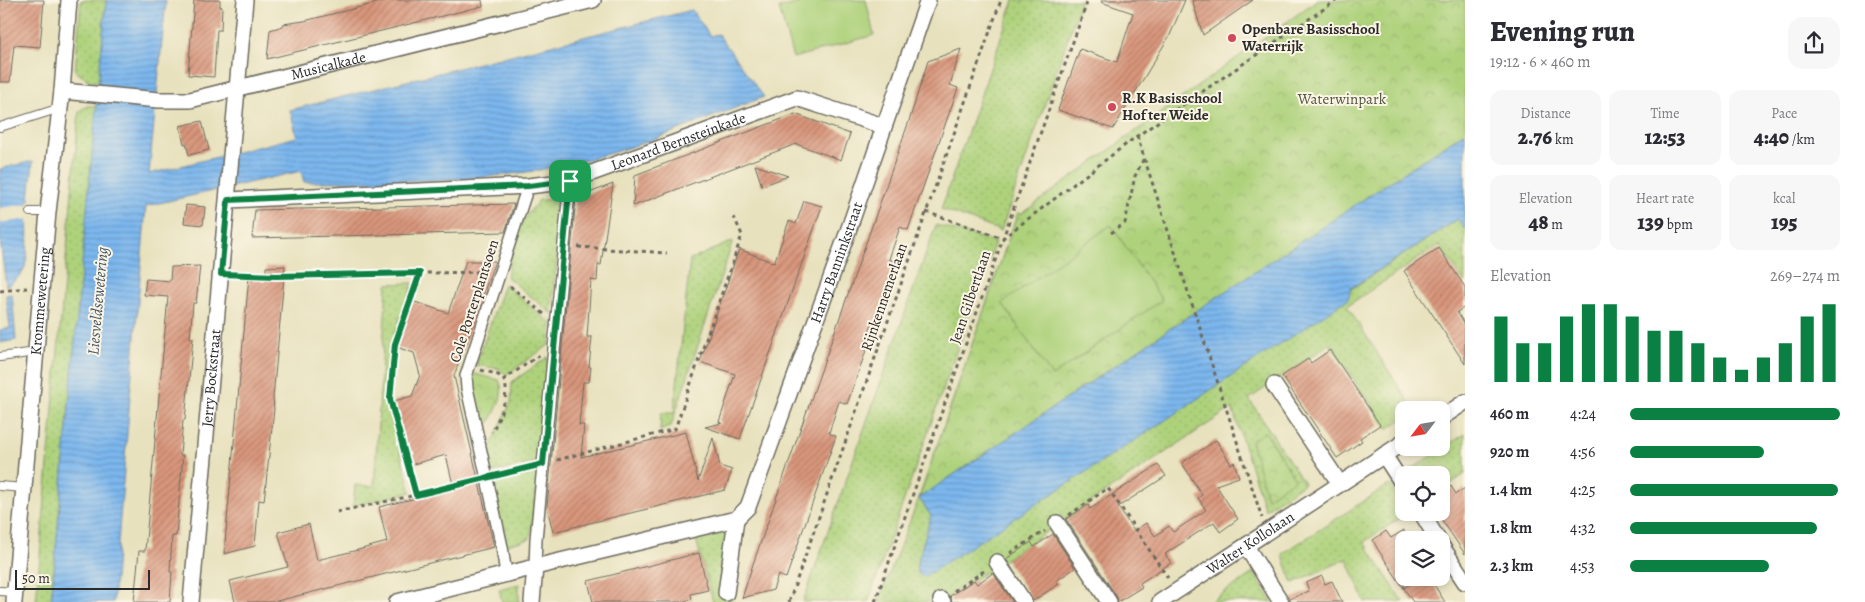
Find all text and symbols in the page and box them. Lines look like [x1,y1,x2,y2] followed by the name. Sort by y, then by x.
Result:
[1490,13,1635,51] text: Evening run
[1788,17,1840,69] button: share
[1241,19,1379,56] place label: Openbare Basisschool Waterrijk
[1226,32,1238,44] marker: Openbare Basisschool Waterrijk
[289,47,368,85] street label: Musicalkade
[1490,51,1591,73] text: 19:12 · 6 × 460 m
[1122,88,1222,125] place label: R.K Basisschool Hof ter Weide
[1297,89,1387,109] park label: Waterwinpark
[1106,101,1118,113] marker: R.K Basisschool Hof ter Weide
[1521,104,1571,123] text: Distance
[1650,104,1680,123] text: Time
[1771,104,1797,123] text: Pace
[608,107,749,175] street label: Leonard Bernsteinkade
[1518,123,1552,151] text: 2.76
[1644,123,1686,151] text: 12:53
[1754,123,1789,151] text: 4:40
[1552,130,1574,149] text: km
[1789,130,1815,149] text: /km
[549,160,591,202] pin
[556,167,584,195] icon: arrive
[1519,189,1573,208] text: Elevation
[1636,189,1694,208] text: Heart rate
[1773,189,1796,208] text: kcal
[806,199,867,326] street label: Harry Banninkstraat
[1528,208,1548,236] text: 48
[1637,208,1664,236] text: 139
[1771,208,1798,236] text: 195
[1548,215,1563,234] text: m
[1664,215,1693,234] text: bpm
[445,237,503,365] street label: Cole Porterplantsoen
[856,240,912,354] street label: Rijnkennemerlaan
[26,246,55,356] street label: Krommewetering
[82,246,114,356] water label: Liesveldsewetering
[945,248,995,346] street label: Jean Gilbertlaan
[1490,265,1551,287] text: Elevation
[1770,265,1840,287] text: 269–274 m
[197,328,225,428] street label: Jerry Bockstraat
[1395,401,1450,456] north arrow
[1395,401,1450,586] map controls
[1490,403,1529,425] text: 460 m
[1570,403,1596,425] text: 4:24
[1490,441,1529,463] text: 920 m
[1570,441,1595,463] text: 4:56
[1395,466,1450,521] button: locate
[1490,479,1532,501] text: 1.4 km
[1570,479,1596,501] text: 4:25
[1202,507,1298,579] street label: Walter Kollolaan
[1490,517,1532,539] text: 1.8 km
[1570,517,1595,539] text: 4:32
[1395,531,1450,586] button: layers
[1490,555,1533,577] text: 2.3 km
[1570,555,1595,577] text: 4:53
[15,567,150,590] scale bar
[22,569,50,588] text: 50 m

